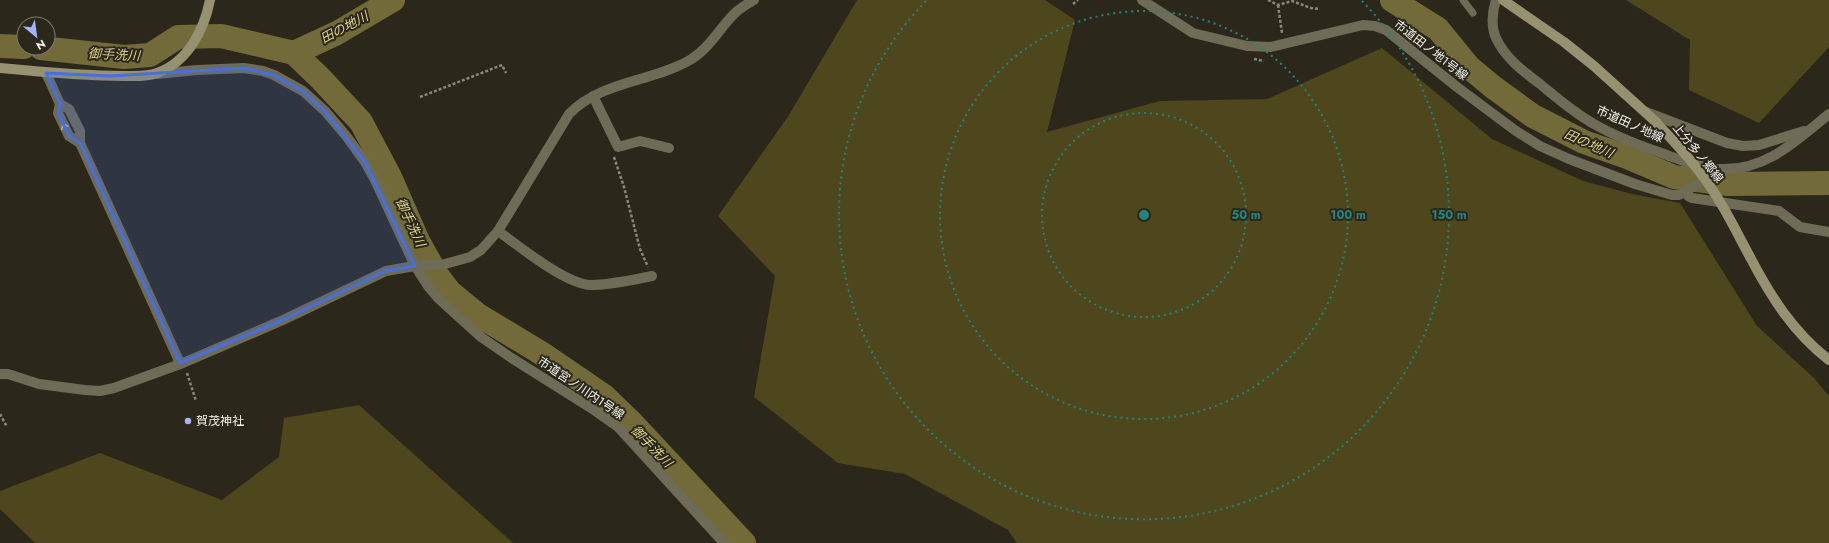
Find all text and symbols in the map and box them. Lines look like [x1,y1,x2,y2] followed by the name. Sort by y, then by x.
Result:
[317,6,373,48] water label: 田の地川
[1390,15,1472,85] street label: 市道田ノ地1号線
[16,16,56,56] north arrow
[33,36,49,54] text: N
[88,44,142,65] water label: 御手洗川
[1593,101,1667,147] street label: 市道田ノ地線
[1668,119,1728,187] street label: 上分多ノ郷線
[61,123,69,130] one-way arrow
[1561,124,1618,164] water label: 田の地川
[391,195,431,252] water label: 御手洗川
[1231,206,1261,224] text: 50 m
[1330,206,1366,224] text: 100 m
[1431,206,1467,224] text: 150 m
[1137,208,1151,222] centre of rings
[534,352,628,424] street label: 市道宮ノ川内1号線
[196,412,244,430] place label: 賀茂神社
[183,416,193,426] marker: 賀茂神社
[627,421,678,473] water label: 御手洗川

